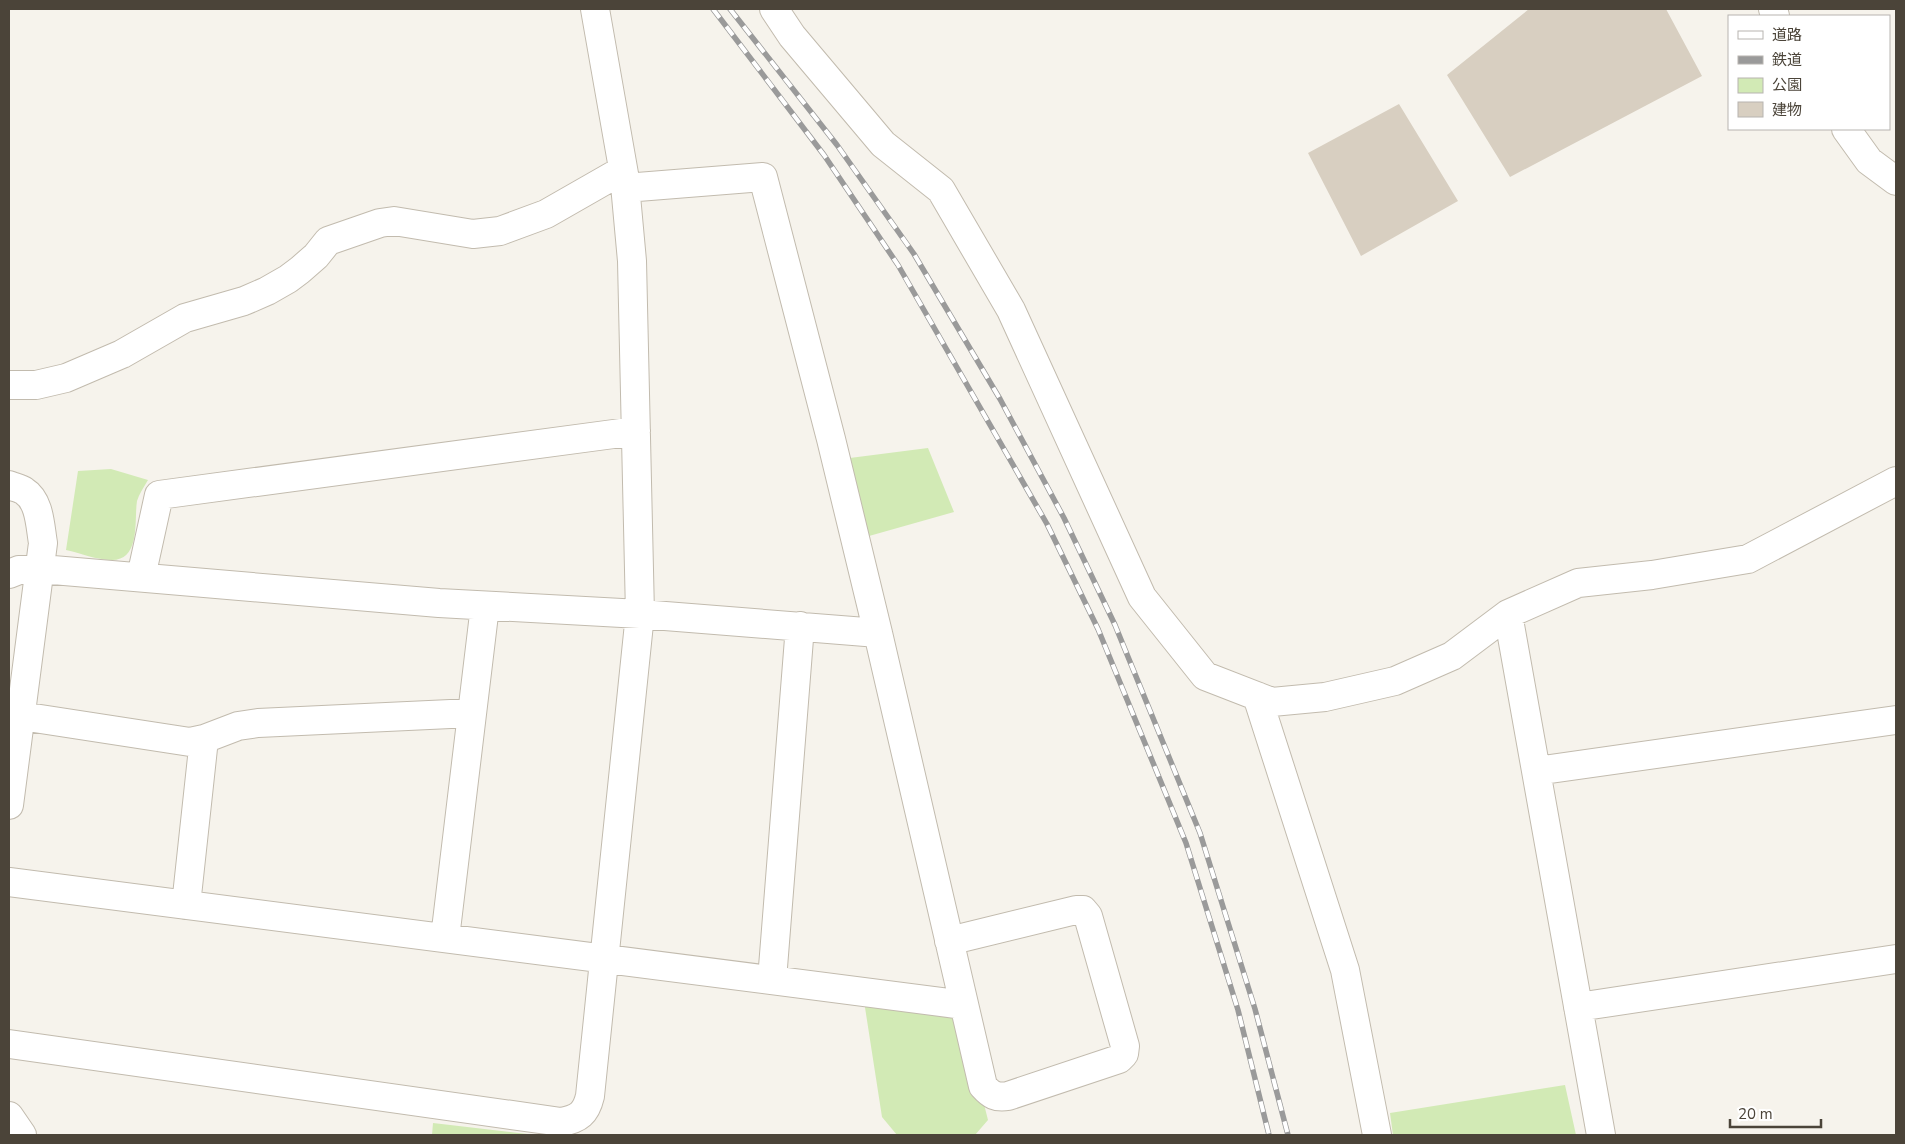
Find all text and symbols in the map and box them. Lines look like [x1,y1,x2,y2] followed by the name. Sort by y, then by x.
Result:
[1728,15,1890,130] legend
[1772,25,1802,45] text: 道路
[1772,50,1802,70] text: 鉄道
[1772,75,1802,95] text: 公園
[1772,100,1802,120] text: 建物
[1730,1096,1821,1128] scale bar
[1738,1104,1773,1124] text: 20 m

